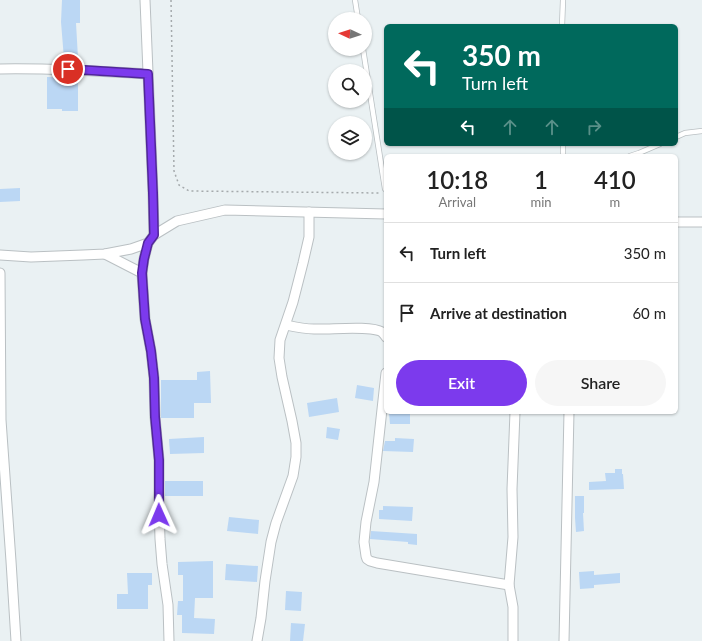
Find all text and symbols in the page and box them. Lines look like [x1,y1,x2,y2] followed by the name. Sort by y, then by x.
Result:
[328,12,372,56] north arrow
[328,12,372,160] map controls
[462,38,541,72] text: 350 m
[396,40,448,92] icon: left
[51,52,85,86] pin
[57,58,79,80] icon: arrive
[328,64,372,108] button: search
[462,72,528,94] text: Turn left
[328,116,372,160] button: layers
[457,116,479,138] icon: left
[499,116,521,138] icon: ahead
[541,116,563,138] icon: ahead
[583,116,605,138] icon: right
[426,165,488,194] text: 10:18
[534,165,548,194] text: 1
[594,165,636,194] text: 410
[439,194,476,210] text: Arrival
[530,194,552,210] text: min
[609,194,620,210] text: m
[396,242,418,264] icon: left
[430,244,486,262] text: Turn left
[624,244,666,262] text: 350 m
[396,302,418,324] icon: arrive
[430,304,567,322] text: Arrive at destination
[632,304,666,322] text: 60 m
[396,360,527,406] button: Exit
[535,360,666,406] button: Share
[138,494,180,536] position arrow

